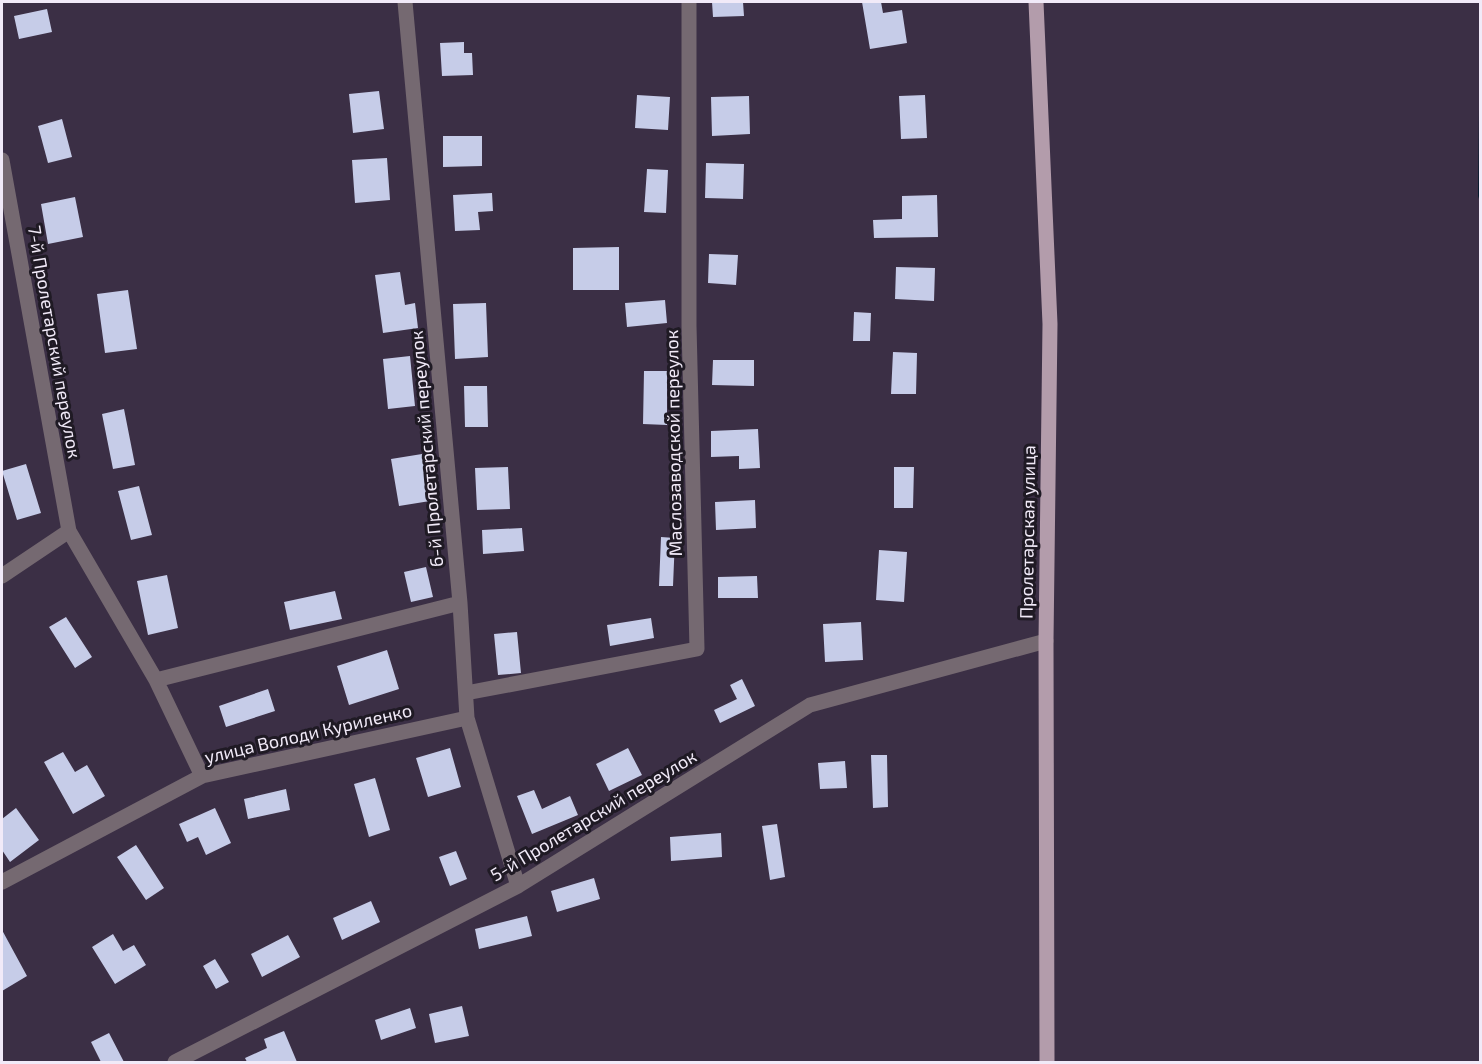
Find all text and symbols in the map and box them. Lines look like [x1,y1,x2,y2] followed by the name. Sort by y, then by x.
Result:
[24,224,86,460] street label: 7-й Пролетарский переулок
[660,329,686,557] street label: Маслозаводской переулок
[405,330,447,568] street label: 6-й Пролетарский переулок
[1014,445,1040,619] street label: Пролетарская улица
[202,698,414,768] street label: улица Володи Куриленко
[486,744,700,885] street label: 5-й Пролетарский переулок

